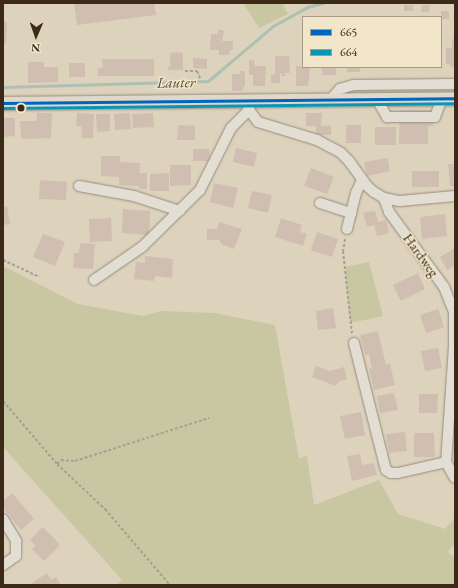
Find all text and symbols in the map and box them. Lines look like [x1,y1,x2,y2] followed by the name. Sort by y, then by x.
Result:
[16,16,56,56] north arrow
[302,16,442,68] legend
[340,24,357,40] text: 665
[31,41,40,55] text: N
[340,44,357,60] text: 664
[156,73,196,91] water label: Lauter
[16,103,26,113] unlabelled marker
[400,230,442,280] street label: Hardweg

